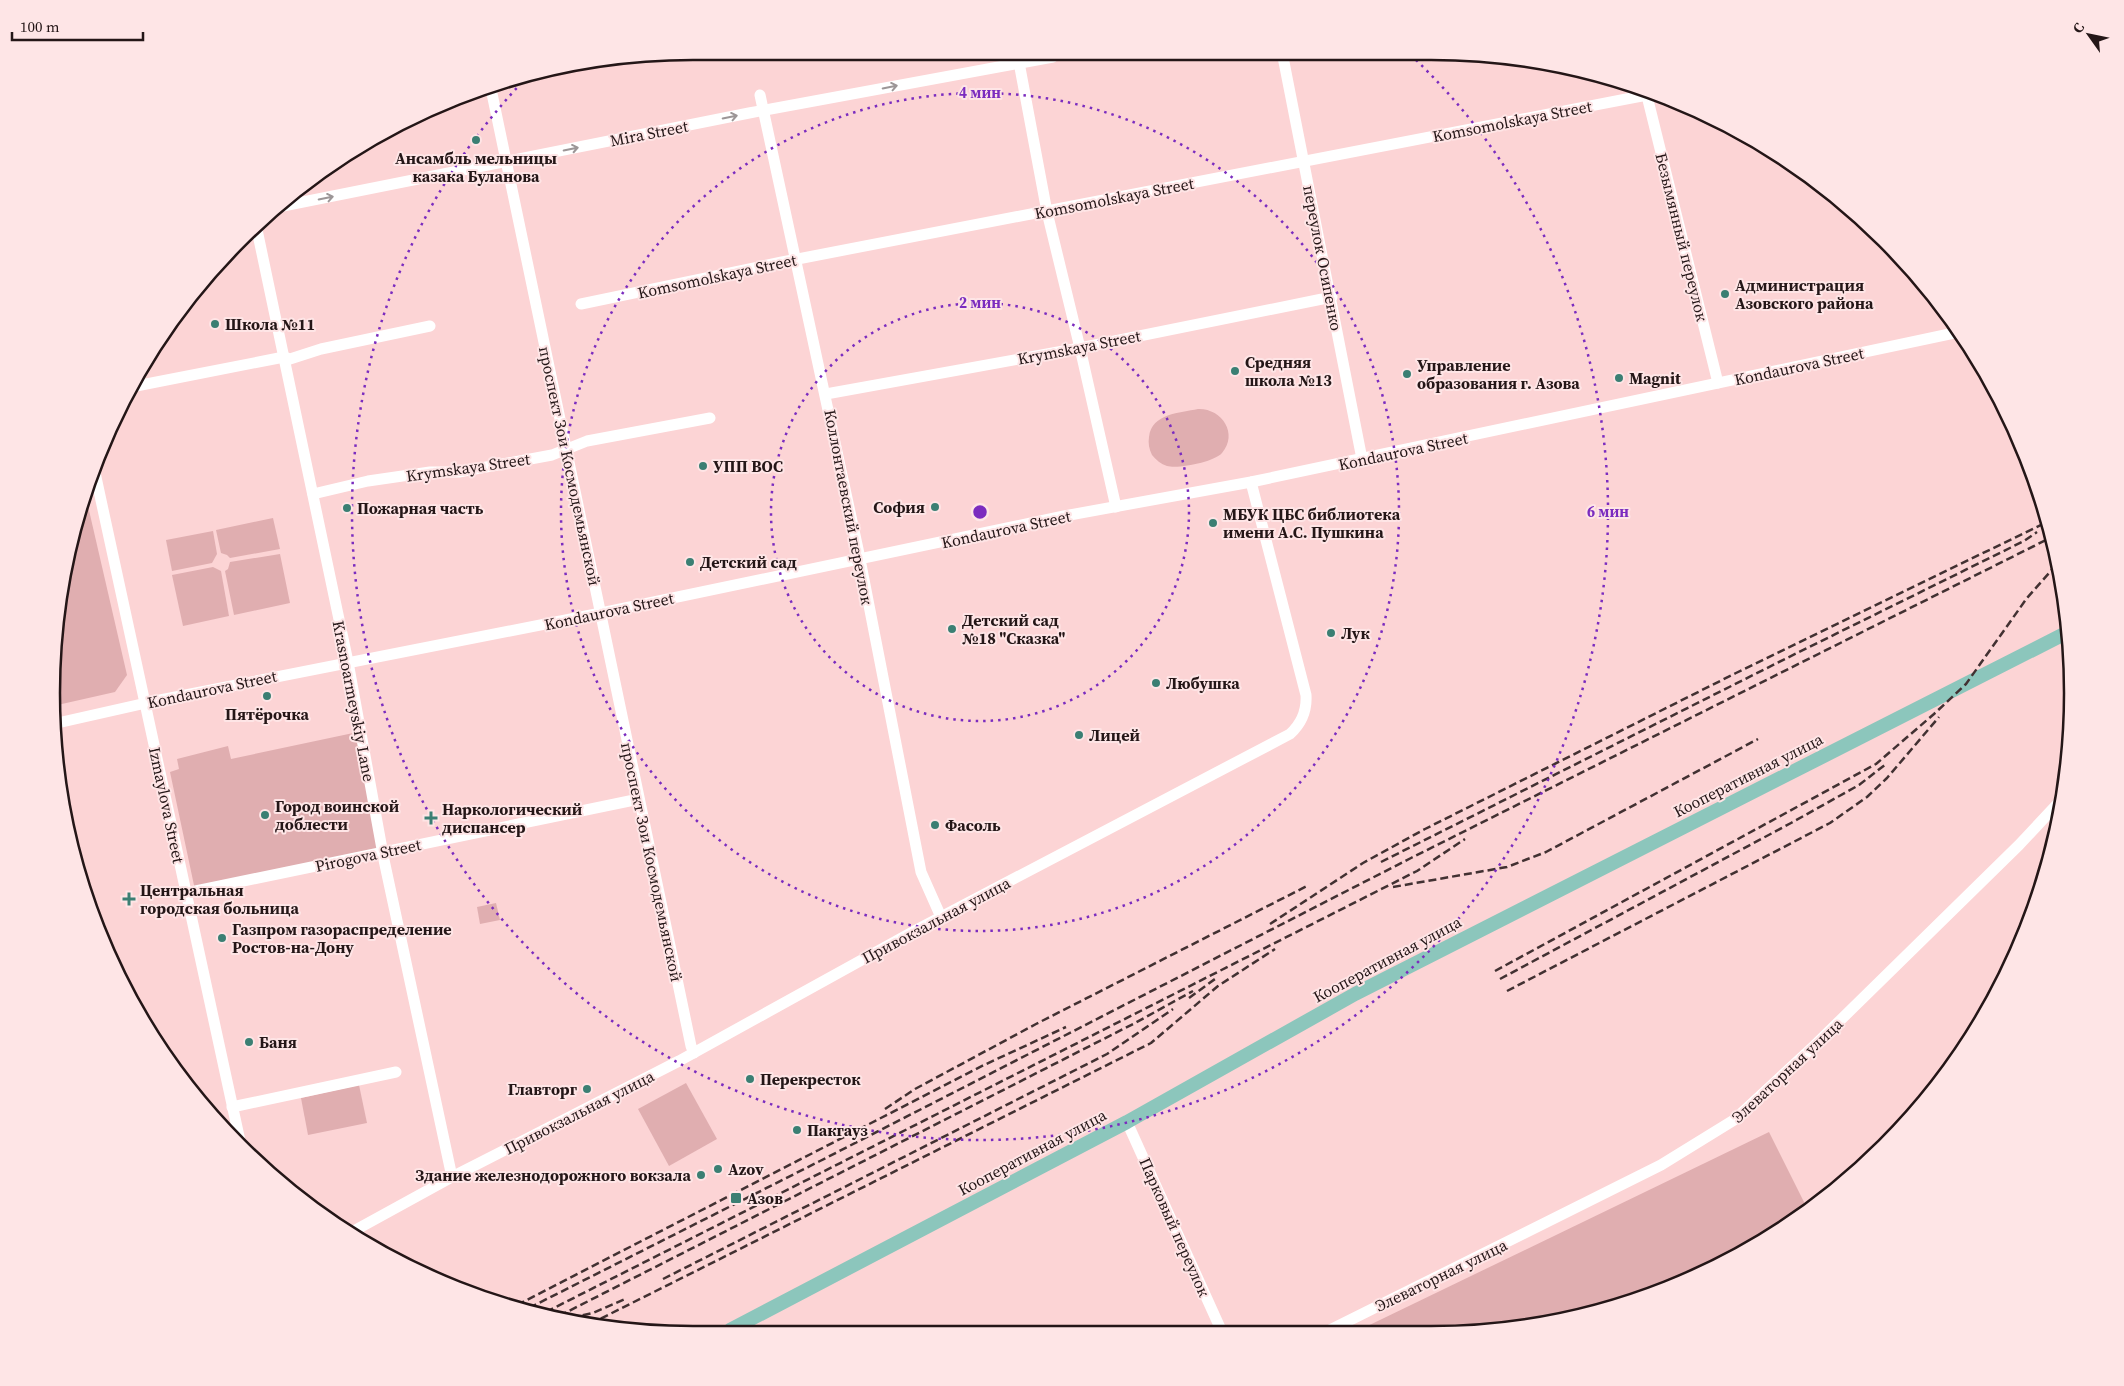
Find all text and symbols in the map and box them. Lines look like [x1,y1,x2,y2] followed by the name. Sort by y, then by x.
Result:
[12,10,144,42] scale bar
[2064,10,2114,60] north arrow
[20,16,60,37] text: 100 m
[2067,19,2089,37] text: С
[882,82,898,92] one-way arrow
[959,82,1001,103] text: 4 мин
[1430,95,1594,147] street label: Komsomolskaya Street
[722,112,738,121] one-way arrow
[608,115,691,151] street label: Mira Street
[470,134,482,146] marker: Ансамбль мельницы казака Буланова
[563,144,579,154] one-way arrow
[395,147,557,187] place label: Ансамбль мельницы казака Буланова
[1650,150,1714,324] street label: Безымянный переулок
[1032,172,1196,224] street label: Komsomolskaya Street
[1298,183,1348,333] street label: переулок Осипенко
[318,193,334,202] one-way arrow
[636,248,799,304] street label: Komsomolskaya Street
[1735,274,1874,314] place label: Администрация Азовского района
[1719,288,1731,300] marker: Администрация Азовского района
[959,292,1001,313] text: 2 мин
[225,313,315,335] place label: Школа №11
[209,318,221,330] marker: Школа №11
[1016,324,1143,370] street label: Krymskaya Street
[1732,341,1866,390] street label: Kondaurova Street
[534,344,606,588] street label: проспект Зои Космодемьянской
[1245,351,1332,391] place label: Средняя школа №13
[1417,354,1580,394] place label: Управление образования г. Азова
[1229,365,1241,377] marker: Средняя школа №13
[1629,367,1681,389] place label: Magnit
[1401,368,1413,380] marker: Управление образования г. Азова
[1613,372,1625,384] marker: Magnit
[819,407,879,607] street label: Коллонтаевский переулок
[1336,426,1470,475] street label: Kondaurova Street
[405,447,532,487] street label: Krymskaya Street
[713,455,783,477] place label: УПП ВОС
[697,460,709,472] marker: УПП ВОС
[873,496,925,518] place label: София
[357,497,484,519] place label: Пожарная часть
[929,501,941,513] marker: София
[1587,501,1629,522] text: 6 мин
[341,502,353,514] marker: Пожарная часть
[971,503,989,521] centre of rings
[1223,503,1401,543] place label: МБУК ЦБС библиотека имени А.С. Пушкина
[939,504,1073,553] street label: Kondaurova Street
[1207,517,1219,529] marker: МБУК ЦБС библиотека имени А.С. Пушкина
[700,551,797,573] place label: Детский сад
[684,556,696,568] marker: Детский сад
[542,586,676,635] street label: Kondaurova Street
[962,609,1066,649] place label: Детский сад №18 "Сказка"
[328,619,380,783] street label: Krasnoarmeyskiy Lane
[1341,622,1370,644] place label: Лук
[946,623,958,635] marker: Детский сад №18 "Сказка"
[1325,627,1337,639] marker: Лук
[145,664,279,713] street label: Kondaurova Street
[1166,672,1240,694] place label: Любушка
[1150,677,1162,689] marker: Любушка
[261,690,273,702] marker: Пятёрочка
[225,703,310,725] place label: Пятёрочка
[1089,724,1141,746] place label: Лицей
[1669,727,1827,822] street label: Кооперативная улица
[1073,729,1085,741] marker: Лицей
[616,740,688,984] street label: проспект Зои Космодемьянской
[144,745,190,866] street label: Izmaylova Street
[275,795,400,835] place label: Город воинской доблести
[442,798,583,838] place label: Наркологический диспансер
[259,809,271,821] marker: Город воинской доблести
[424,811,438,825] marker: Наркологический диспансер
[945,814,1001,836] place label: Фасоль
[929,819,941,831] marker: Фасоль
[313,833,424,877] street label: Pirogova Street
[858,871,1015,969] street label: Привокзальная улица
[140,879,300,919] place label: Центральная городская больница
[122,892,136,906] marker: Центральная городская больница
[1309,910,1466,1007] street label: Кооперативная улица
[232,918,452,958] place label: Газпром газораспределение Ростов-на-Дону
[216,932,228,944] marker: Газпром газораспределение Ростов-на-Дону
[1727,1012,1848,1127] street label: Элеваторная улица
[259,1031,297,1053] place label: Баня
[243,1036,255,1048] marker: Баня
[500,1064,658,1159] street label: Привокзальная улица
[760,1068,861,1090] place label: Перекресток
[744,1073,756,1085] marker: Перекресток
[508,1078,578,1100] place label: Главторг
[581,1083,593,1095] marker: Главторг
[954,1103,1111,1200] street label: Кооперативная улица
[807,1119,868,1141] place label: Пакгауз
[791,1124,803,1136] marker: Пакгауз
[1134,1154,1216,1300] street label: Парковый переулок
[728,1158,764,1180] place label: Azov
[712,1163,724,1175] marker: Azov
[415,1164,691,1186] place label: Здание железнодорожного вокзала
[695,1169,707,1181] marker: Здание железнодорожного вокзала
[747,1187,783,1209] place label: Азов
[729,1191,743,1205] marker: Азов
[1371,1233,1512,1317] street label: Элеваторная улица

